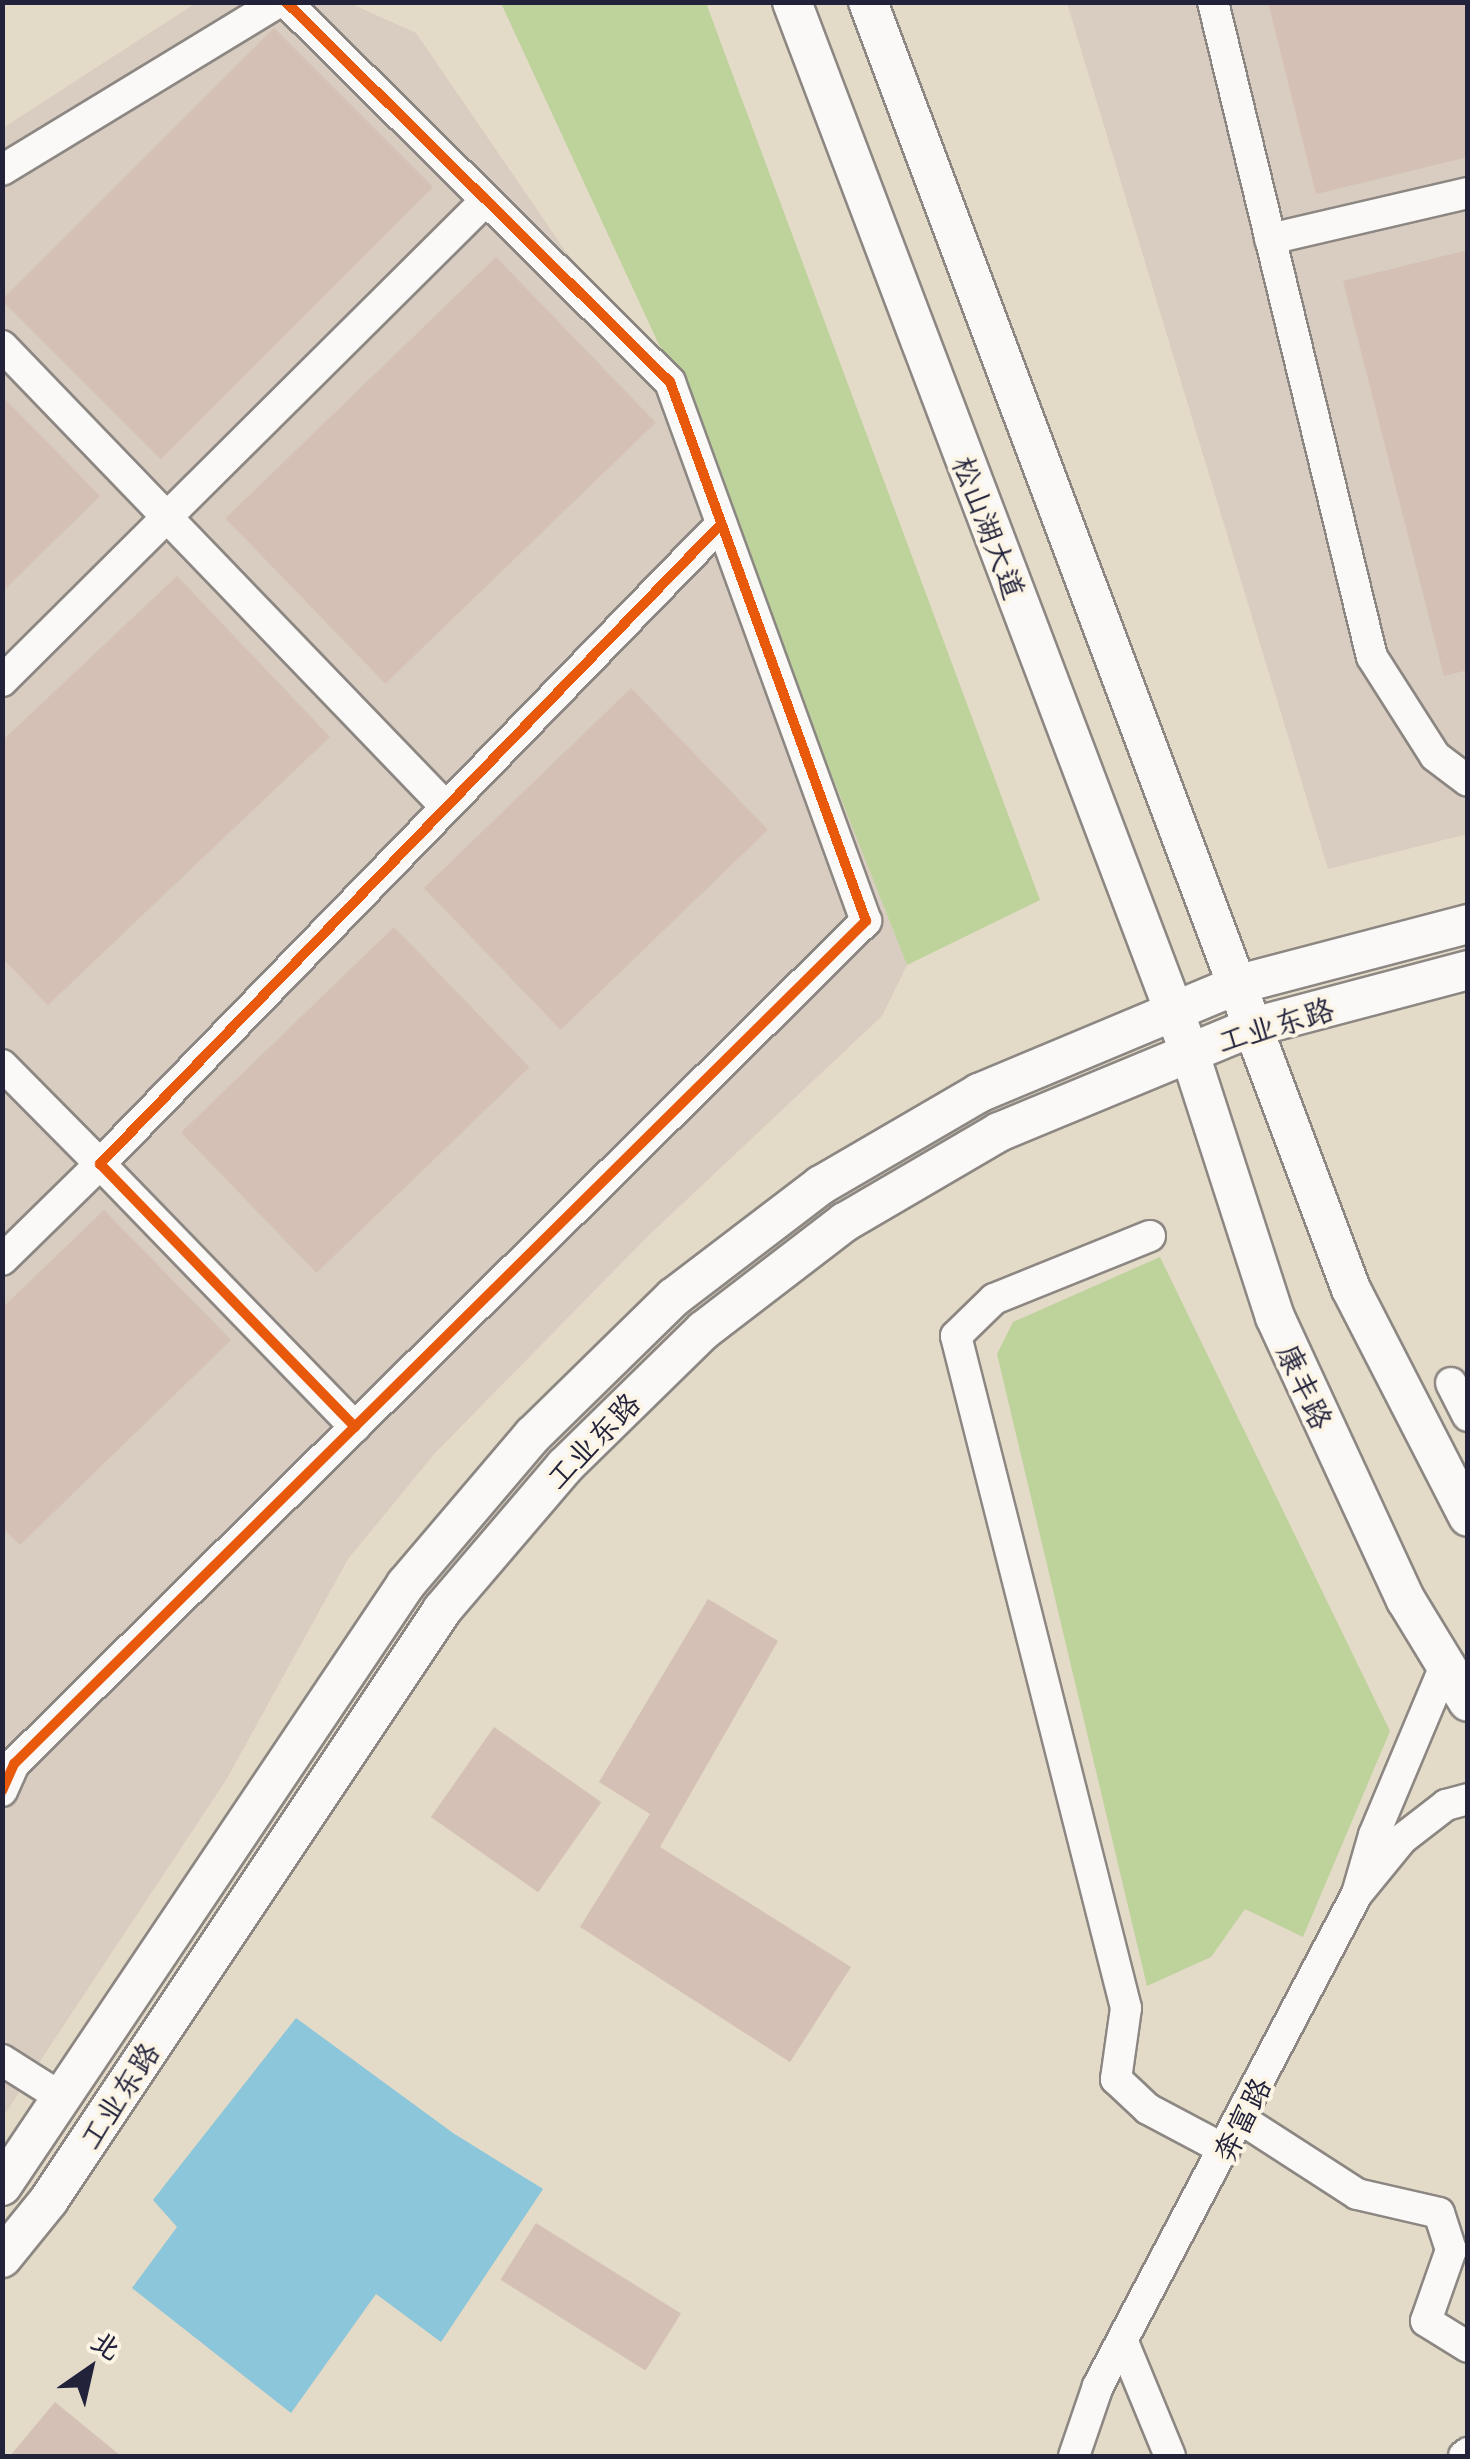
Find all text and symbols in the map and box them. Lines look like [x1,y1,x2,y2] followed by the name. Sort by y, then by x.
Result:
[946,451,1034,603] street label: 松山湖大道
[1212,989,1338,1059] street label: 工业东路
[1271,1338,1341,1434] street label: 康丰路
[537,1384,647,1496] street label: 工业东路
[70,2035,166,2155] street label: 工业东路
[1205,2071,1277,2167] street label: 奔富路
[40,2319,140,2419] north arrow
[85,2321,128,2367] text: 北

